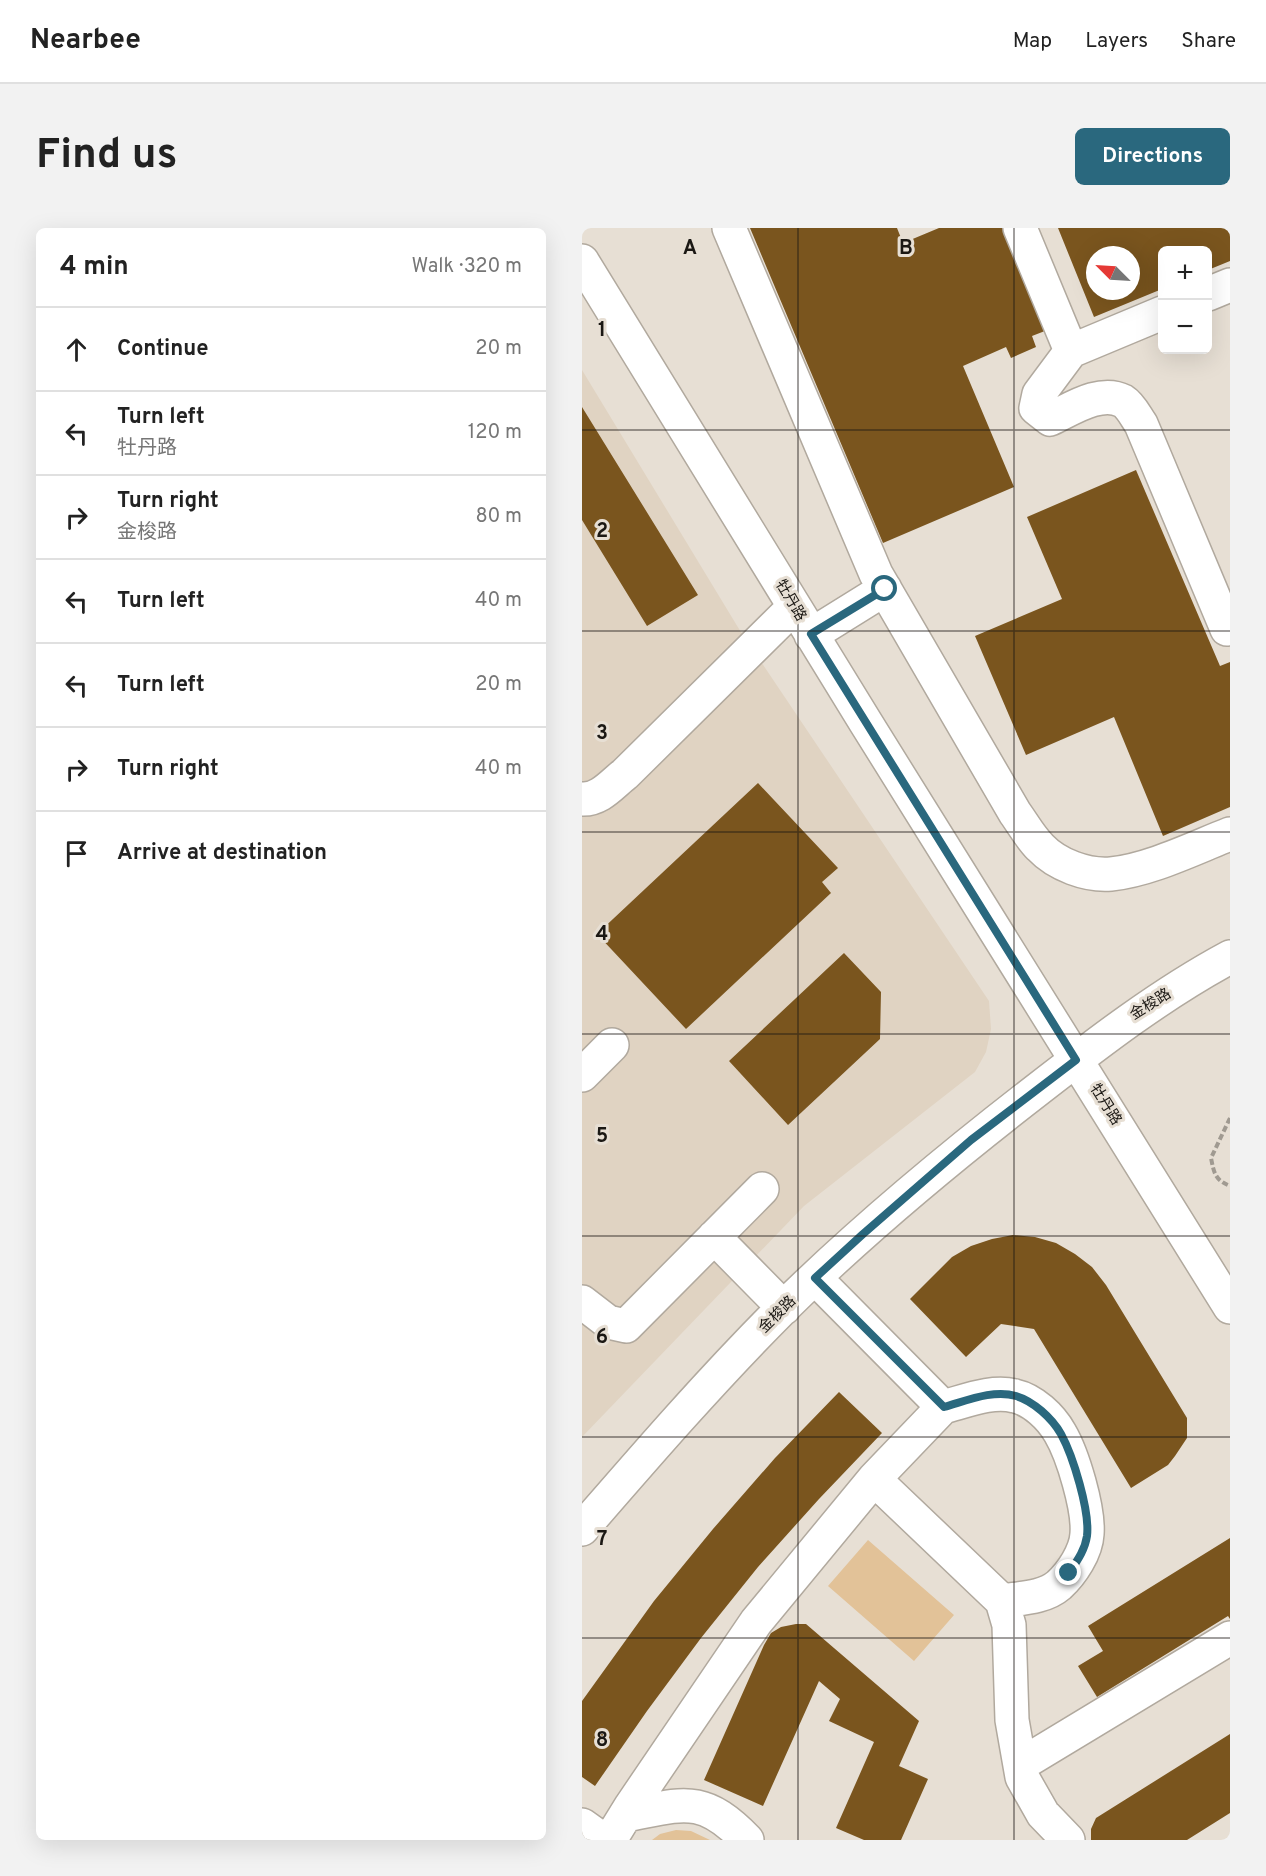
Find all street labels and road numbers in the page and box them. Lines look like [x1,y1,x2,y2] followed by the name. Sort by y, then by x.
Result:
[770,577,810,625] street label: 牡丹路
[1126,984,1175,1025] street label: 金梭路
[1085,1081,1125,1129] street label: 牡丹路
[755,1292,801,1338] street label: 金梭路

